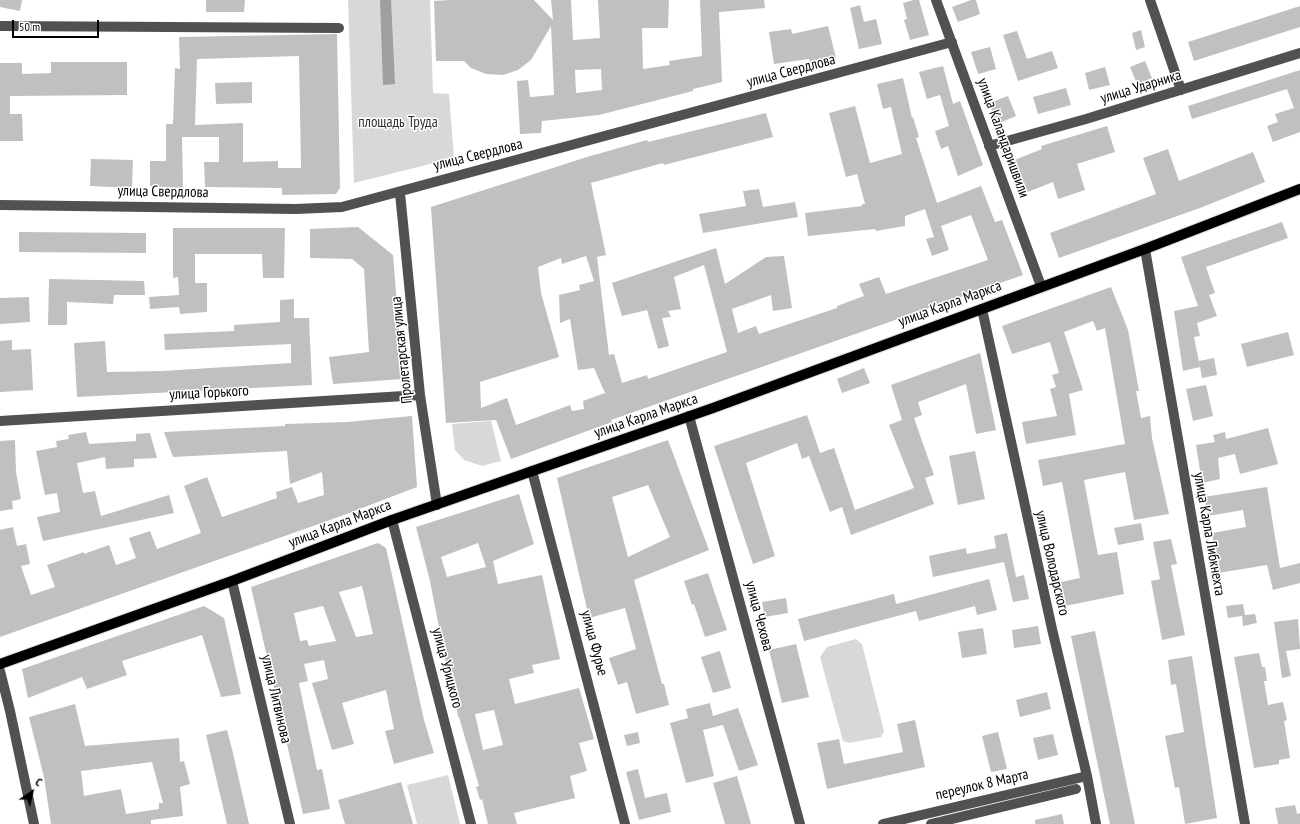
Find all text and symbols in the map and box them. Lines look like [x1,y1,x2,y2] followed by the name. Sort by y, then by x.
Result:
[14,12,101,38] scale bar
[19,19,40,34] text: 50 m
[745,51,837,91] street label: улица Свердлова
[1098,66,1184,108] street label: улица Ударника
[973,76,1033,200] street label: улица Каландаришвили
[358,114,438,132] park label: площадь Труда
[432,135,524,175] street label: улица Свердлова
[117,182,209,202] street label: улица Свердлова
[896,277,1004,331] street label: улица Карла Маркса
[387,296,417,404] street label: Пролетарская улица
[169,382,249,404] street label: улица Горького
[592,390,700,442] street label: улица Карла Маркса
[1189,471,1229,597] street label: улица Карла Либкнехта
[286,496,394,552] street label: улица Карла Маркса
[1031,509,1073,617] street label: улица Володарского
[741,579,777,653] street label: улица Чехова
[577,608,611,678] street label: улица Фурье
[428,626,466,710] street label: улица Урицкого
[257,653,295,745] street label: улица Литвинова
[934,766,1030,804] street label: переулок 8 Марта
[12,772,52,812] north arrow
[33,775,45,789] text: С

